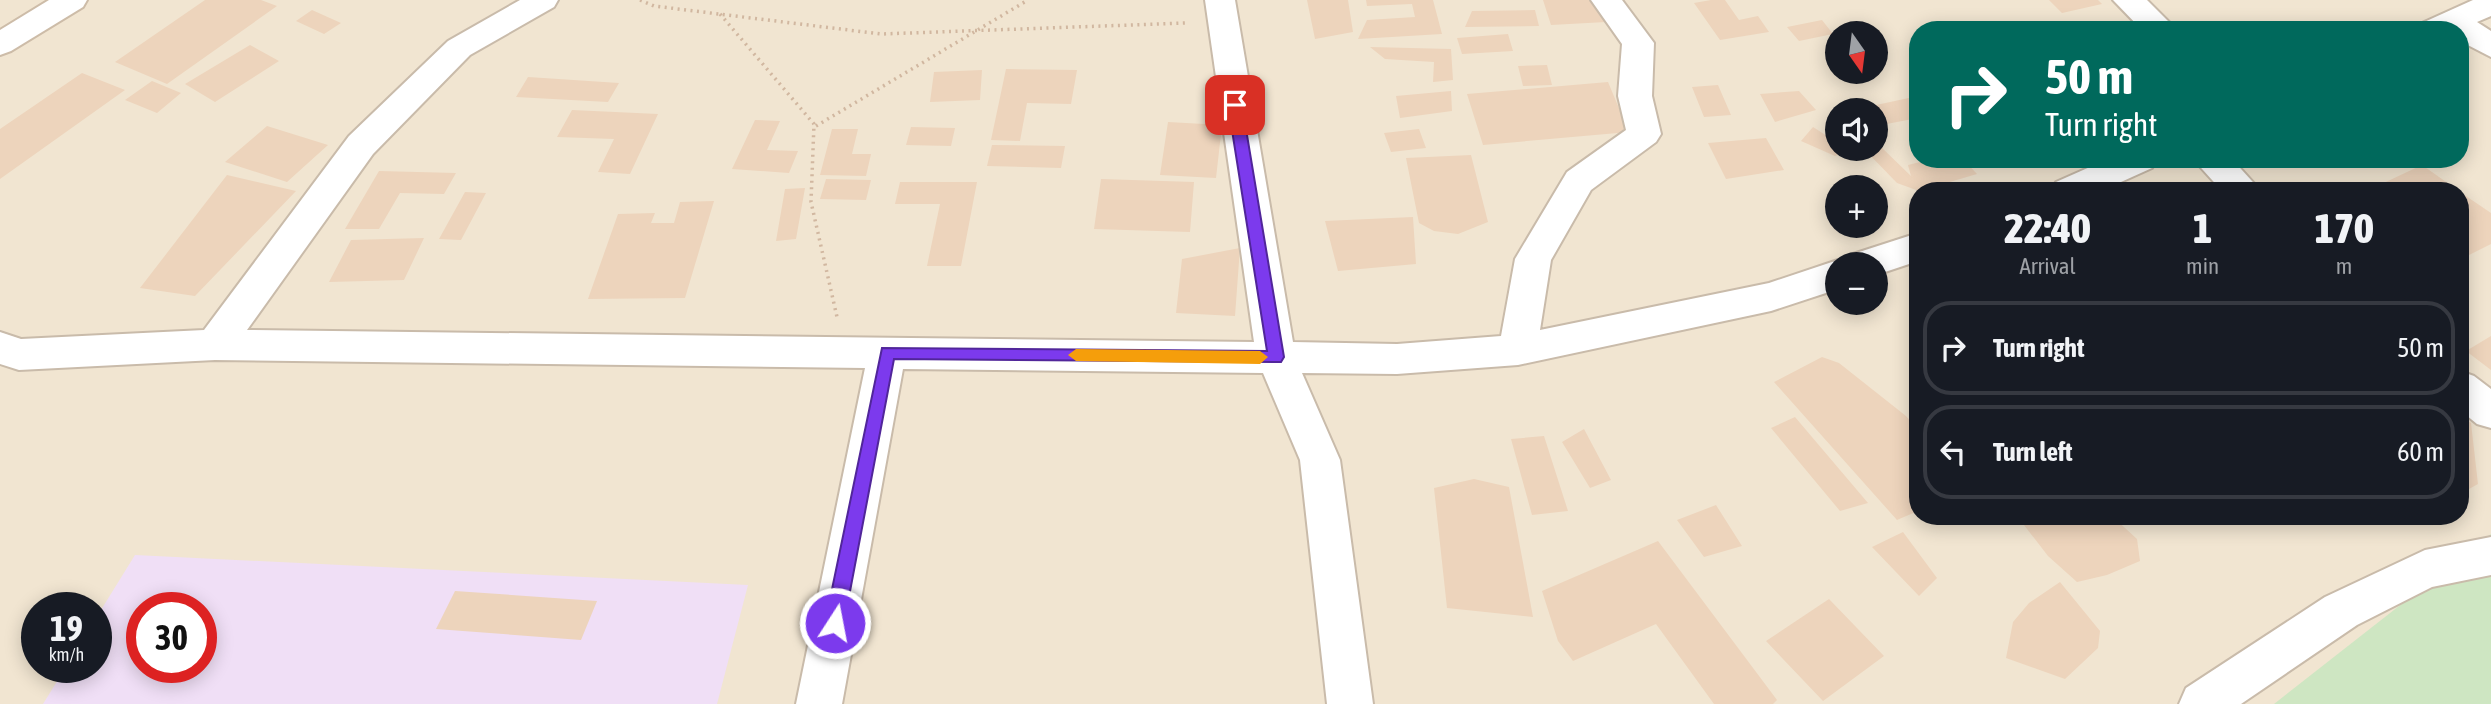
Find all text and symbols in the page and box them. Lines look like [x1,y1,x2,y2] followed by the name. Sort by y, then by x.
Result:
[1825,21,1888,84] north arrow
[1825,21,1888,315] map controls
[2045,48,2133,104] text: 50 m
[1930,49,2021,140] icon: right
[1205,75,1265,135] pin
[1216,86,1254,124] icon: arrive
[1825,98,1888,161] button: sound
[2045,106,2158,143] text: Turn right
[1825,175,1888,238] button: +
[2004,204,2091,252] text: 22:40
[2193,204,2212,252] text: 1
[2314,204,2374,252] text: 170
[1825,252,1888,315] button: −
[2019,253,2076,279] text: Arrival
[2186,253,2219,279] text: min
[2336,253,2352,279] text: m
[1934,329,1972,367] icon: right
[1993,333,2084,363] text: Turn right
[2397,333,2444,363] text: 50 m
[1934,433,1972,471] icon: left
[1993,437,2073,467] text: Turn left
[2397,437,2444,467] text: 60 m
[798,586,872,660] position arrow
[126,592,217,683] speed limit sign: 30
[50,608,83,648] text: 19
[49,644,84,665] text: km/h

